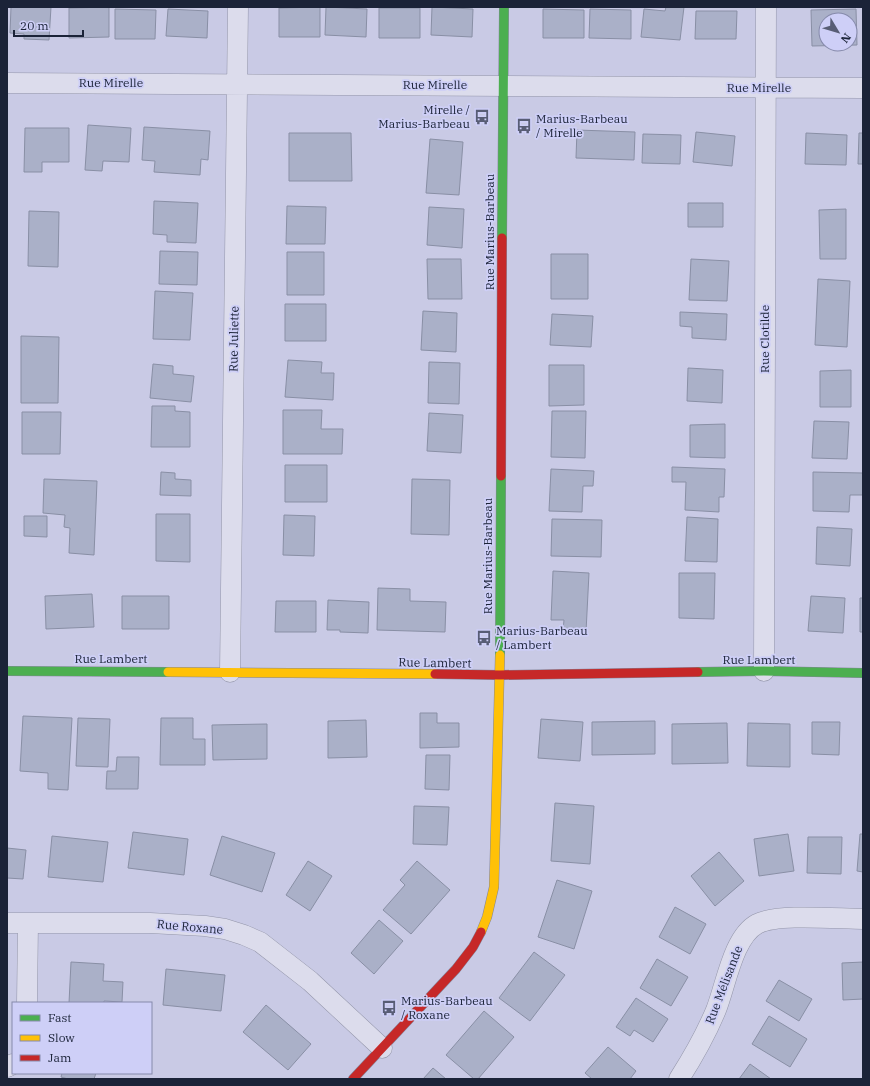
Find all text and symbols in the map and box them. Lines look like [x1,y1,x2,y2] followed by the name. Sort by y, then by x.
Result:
[14,12,83,38] scale bar
[818,12,858,52] north arrow
[20,18,49,33] text: 20 m
[838,30,854,46] text: N
[79,75,143,90] street label: Rue Mirelle
[403,77,467,92] street label: Rue Mirelle
[727,80,791,95] street label: Rue Mirelle
[378,102,471,131] place label: Mirelle / Marius-Barbeau
[473,108,491,126] bus stop icon: Mirelle / Marius-Barbeau
[536,111,628,140] place label: Marius-Barbeau / Mirelle
[515,117,533,135] bus stop icon: Marius-Barbeau / Mirelle
[482,173,497,290] street label: Rue Marius-Barbeau
[757,305,772,373] street label: Rue Clotilde
[225,306,242,372] street label: Rue Juliette
[480,497,495,614] street label: Rue Marius-Barbeau
[496,623,588,652] place label: Marius-Barbeau / Lambert
[475,629,493,647] bus stop icon: Marius-Barbeau / Lambert
[74,651,148,666] street label: Rue Lambert
[722,652,796,667] street label: Rue Lambert
[398,654,472,671] street label: Rue Lambert
[156,916,224,937] street label: Rue Roxane
[702,944,745,1026] street label: Rue Mélisande
[401,993,493,1022] place label: Marius-Barbeau / Roxane
[380,999,398,1017] bus stop icon: Marius-Barbeau / Roxane
[12,1002,152,1074] legend
[48,1010,72,1025] text: Fast
[48,1030,75,1045] text: Slow
[48,1050,72,1065] text: Jam

